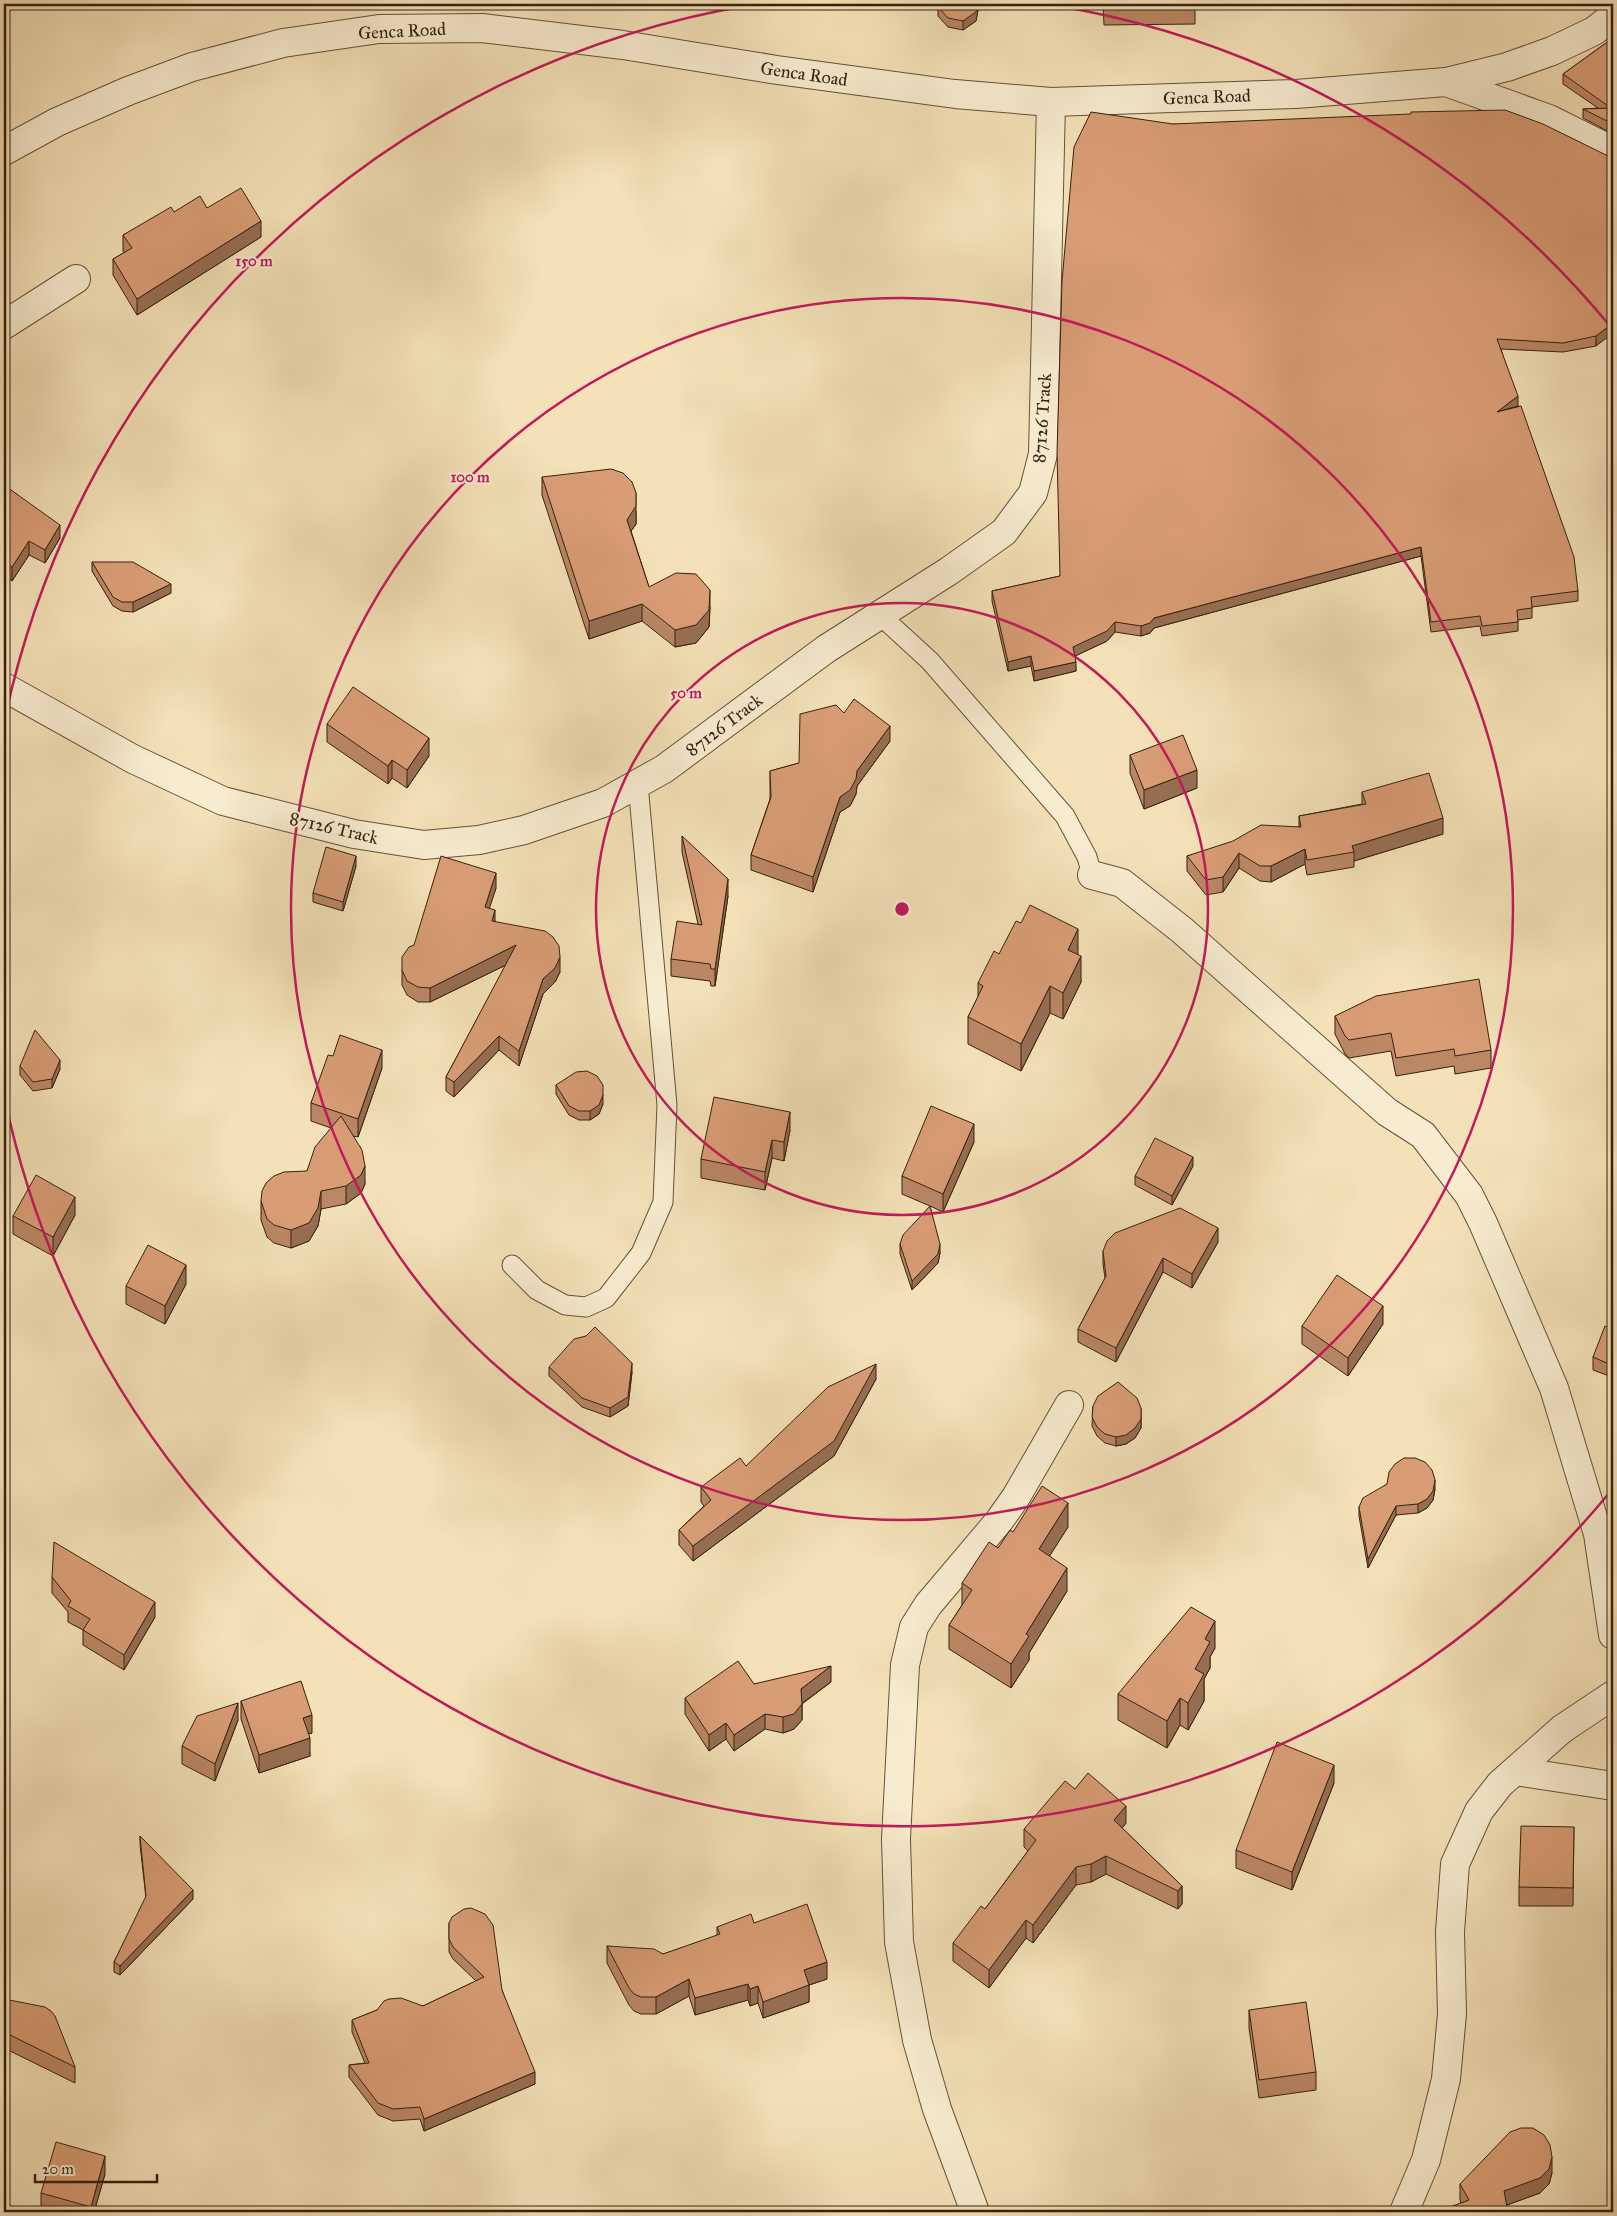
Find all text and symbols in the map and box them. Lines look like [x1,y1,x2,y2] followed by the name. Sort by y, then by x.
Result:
[358,18,446,44] street label: Genca Road
[759,57,849,91] street label: Genca Road
[1163,84,1251,110] street label: Genca Road
[235,252,273,270] text: 150 m
[1028,371,1056,464] street label: 87126 Track
[450,468,490,486] text: 100 m
[670,684,702,702] text: 50 m
[681,689,767,761] street label: 87126 Track
[287,807,381,849] street label: 87126 Track
[893,900,911,918] centre of rings
[35,2151,158,2183] scale bar
[42,2160,74,2178] text: 20 m

